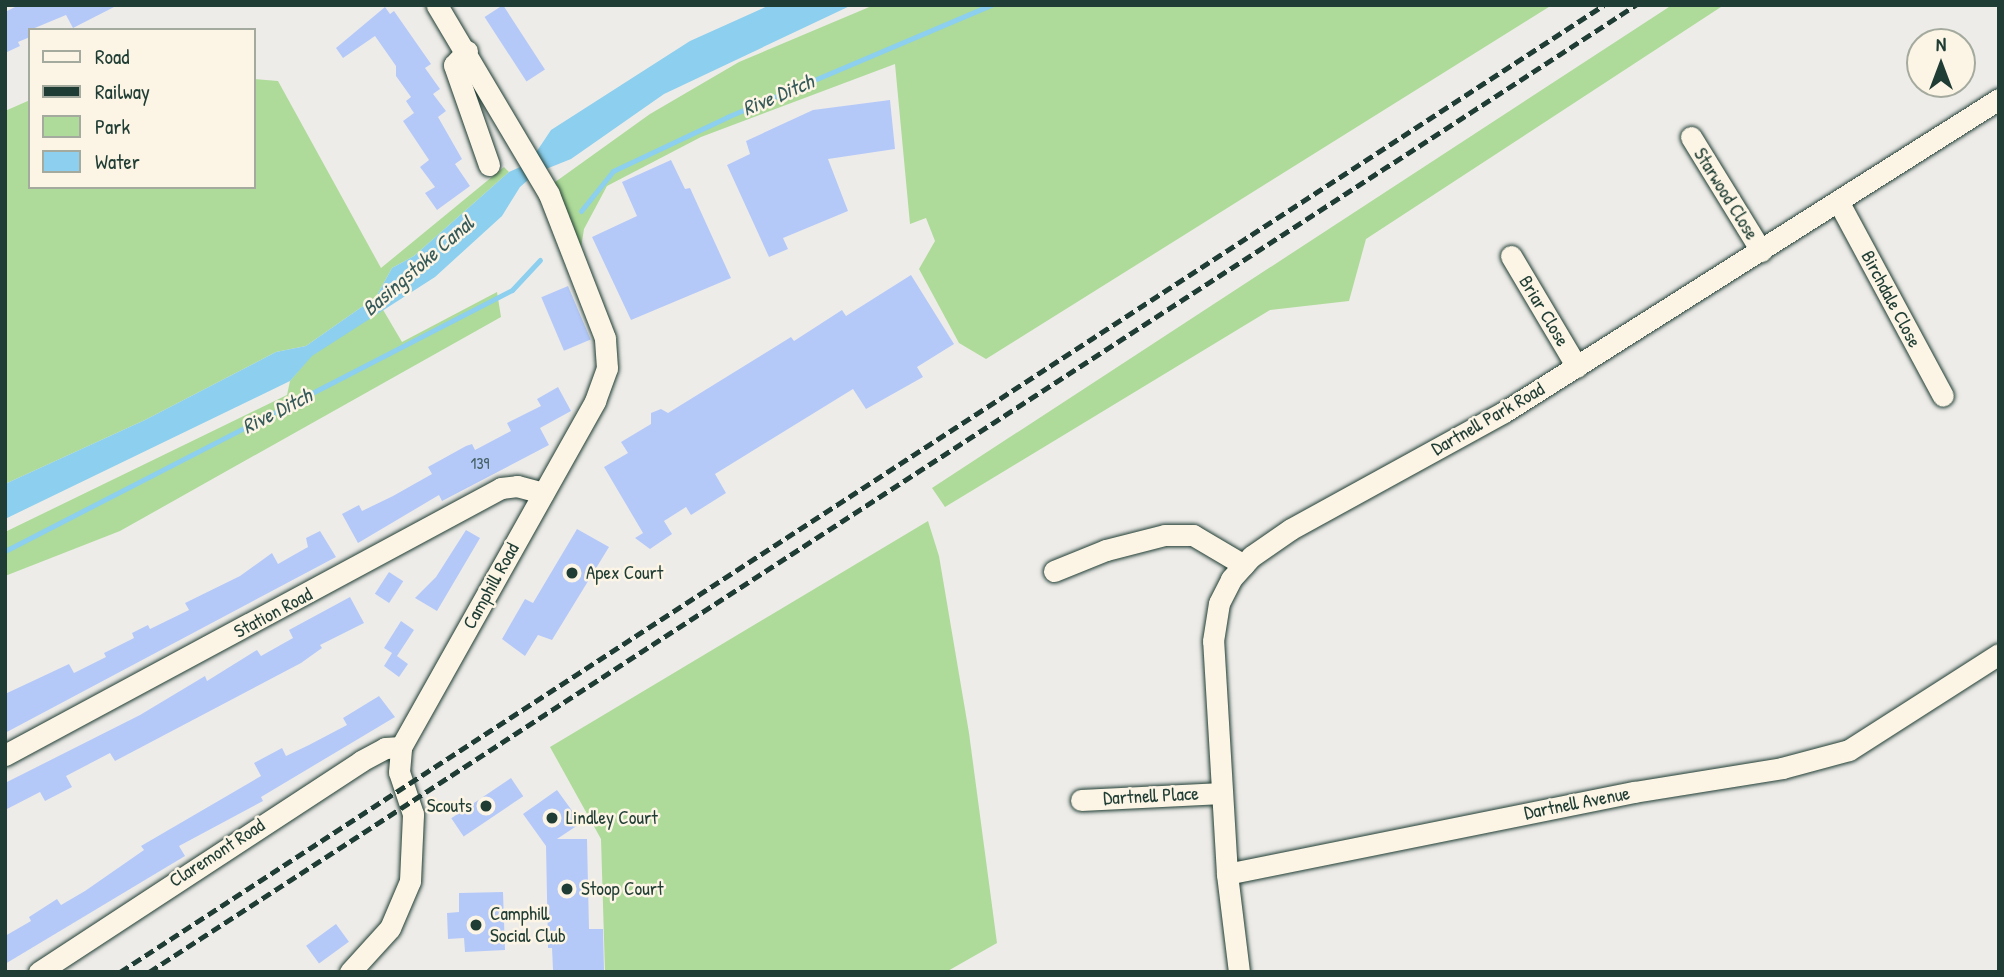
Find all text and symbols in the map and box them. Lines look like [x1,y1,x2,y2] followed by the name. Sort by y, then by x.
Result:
[28,28,256,189] legend
[1906,28,1976,98] north arrow
[1936,31,1946,57] text: N
[95,42,129,71] text: Road
[739,69,817,121] water label: Rive Ditch
[95,77,150,106] text: Railway
[95,112,130,141] text: Park
[1689,144,1763,244] street label: Starwood Close
[95,147,140,176] text: Water
[357,211,479,321] water label: Basingstoke Canal
[1856,247,1926,351] street label: Birchdale Close
[1514,272,1574,350] street label: Briar Close
[1428,378,1548,460] street label: Dartnell Park Road
[238,383,316,439] water label: Rive Ditch
[471,453,489,473] house number: 139
[458,539,524,633] street label: Camphill Road
[586,562,663,584] place label: Apex Court
[564,565,580,581] marker: Apex Court
[230,583,316,643] street label: Station Road
[1103,782,1199,810] street label: Dartnell Place
[1522,782,1632,824] street label: Dartnell Avenue
[427,795,472,817] place label: Scouts
[478,798,494,814] marker: Scouts
[566,807,658,829] place label: Lindley Court
[544,810,560,826] marker: Lindley Court
[165,814,269,892] street label: Claremont Road
[581,878,664,900] place label: Stoop Court
[559,881,575,897] marker: Stoop Court
[490,903,566,947] place label: Camphill Social Club
[468,917,484,933] marker: Camphill Social Club

